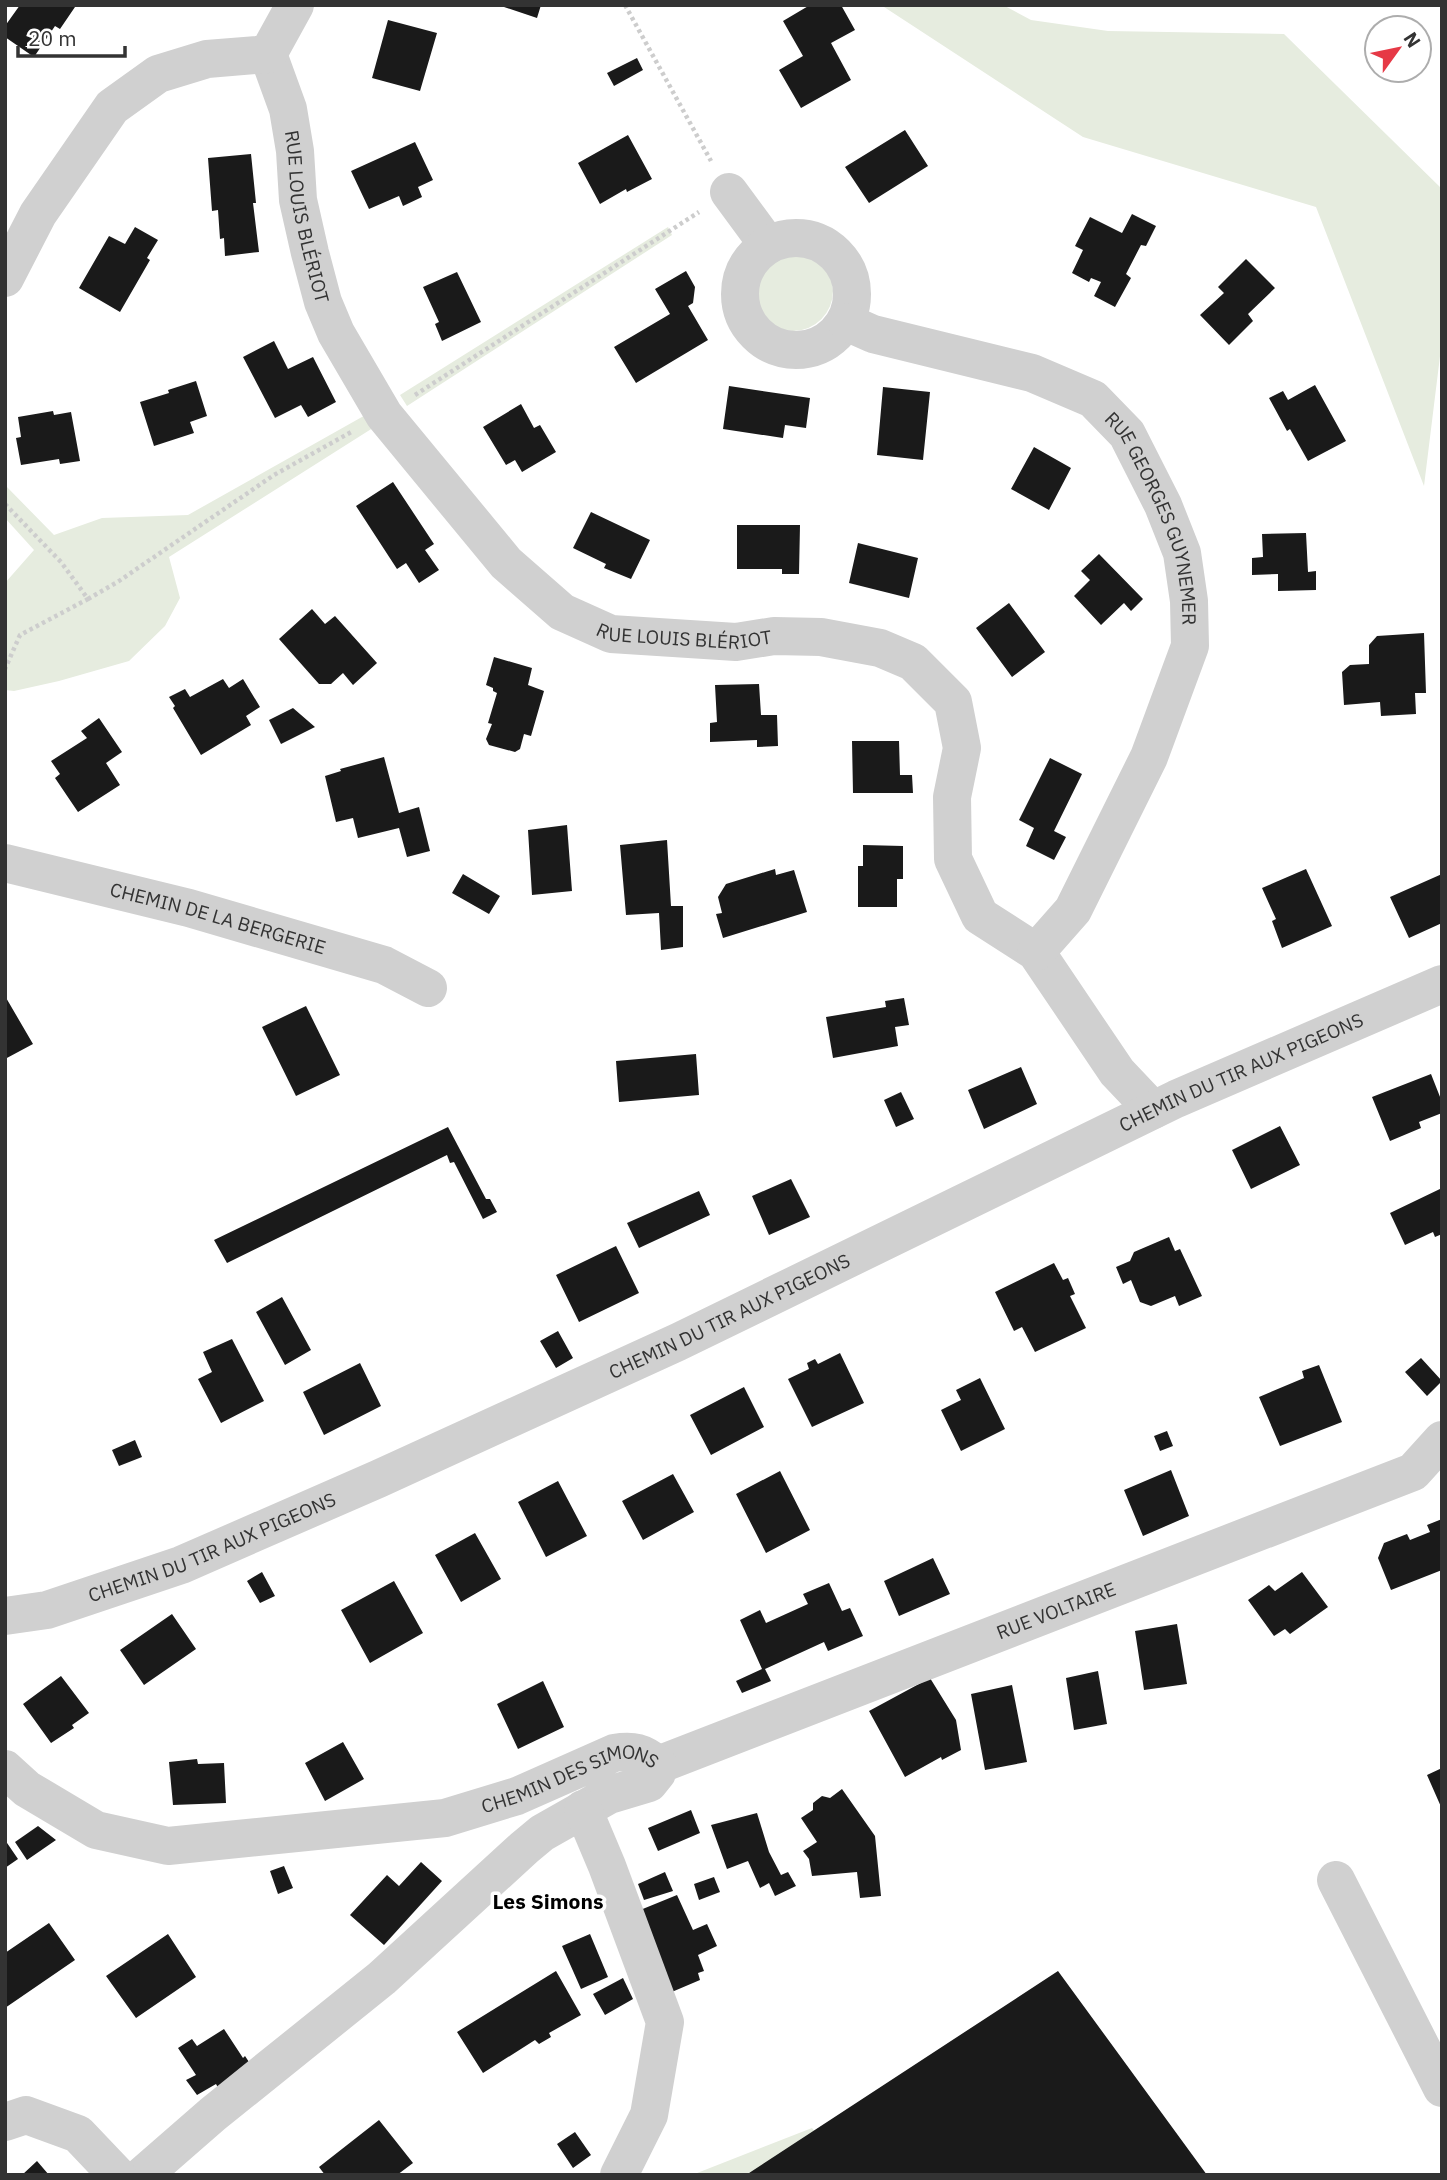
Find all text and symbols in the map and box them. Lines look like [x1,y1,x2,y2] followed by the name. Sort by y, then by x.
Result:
[18,14,124,58] scale bar
[1363,14,1433,84] north arrow
[28,24,77,52] text: 20 m
[1398,27,1426,52] text: N
[280,128,335,306] street label: RUE LOUIS BLÉRIOT
[1100,407,1202,625] street label: RUE GEORGES GUYNEMER
[593,617,773,654] street label: RUE LOUIS BLÉRIOT
[108,877,329,959] street label: CHEMIN DE LA BERGERIE
[1115,1008,1367,1137] street label: CHEMIN DU TIR AUX PIGEONS
[605,1248,854,1384] street label: CHEMIN DU TIR AUX PIGEONS
[85,1487,339,1607] street label: CHEMIN DU TIR AUX PIGEONS
[993,1577,1119,1645] street label: RUE VOLTAIRE
[478,1740,664,1818] street label: CHEMIN DES SIMONS
[492,1887,604,1915] district label: Les Simons

